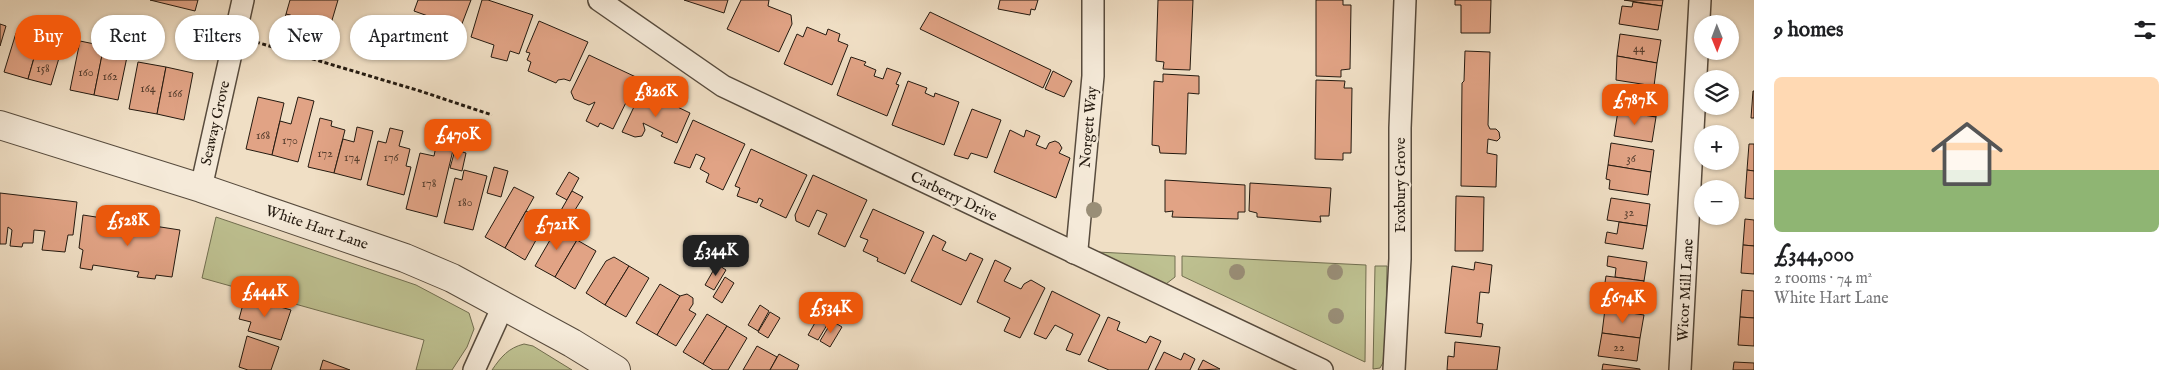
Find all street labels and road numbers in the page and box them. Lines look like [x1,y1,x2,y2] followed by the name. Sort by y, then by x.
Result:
[196,79,235,167] street label: Seaway Grove
[1075,85,1102,169] street label: Norgett Way
[1391,137,1410,233] street label: Foxbury Grove
[907,167,1000,226] street label: Carberry Drive
[263,201,371,254] street label: White Hart Lane
[1673,238,1698,342] street label: Wicor Mill Lane

